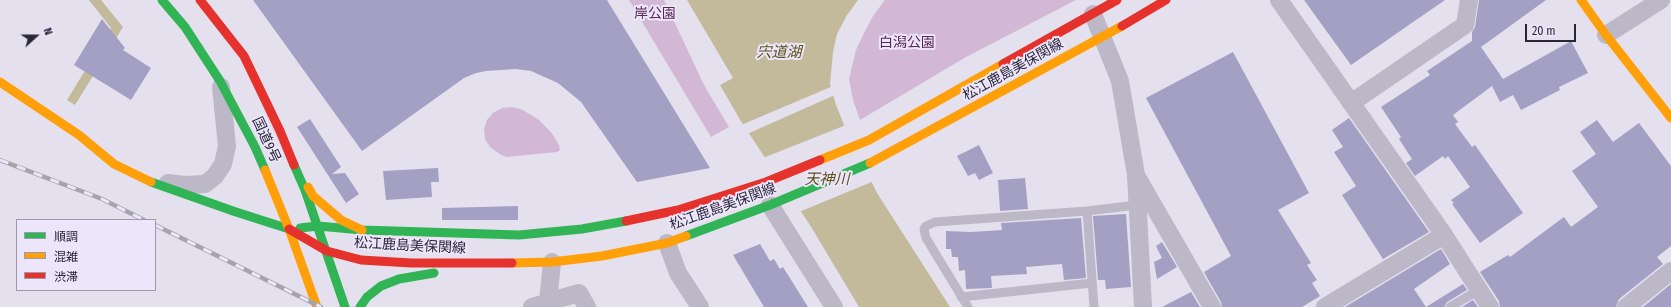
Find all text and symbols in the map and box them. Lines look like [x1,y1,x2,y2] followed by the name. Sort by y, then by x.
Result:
[634,6,676,22] park label: 岸公園
[16,16,56,56] north arrow
[1527,16,1578,42] scale bar
[1532,24,1556,38] text: 20 m
[40,26,55,37] text: N
[879,35,935,51] park label: 白潟公園
[960,36,1066,104] street label: 松江鹿島美保関線
[757,44,801,62] water label: 宍道湖
[248,114,284,166] street label: 国道9号
[805,171,849,189] water label: 天神川
[668,180,778,234] street label: 松江鹿島美保関線
[16,219,156,291] legend
[54,230,78,244] text: 順調
[354,235,466,257] street label: 松江鹿島美保関線
[54,250,78,264] text: 混雑
[54,270,78,284] text: 渋滞

